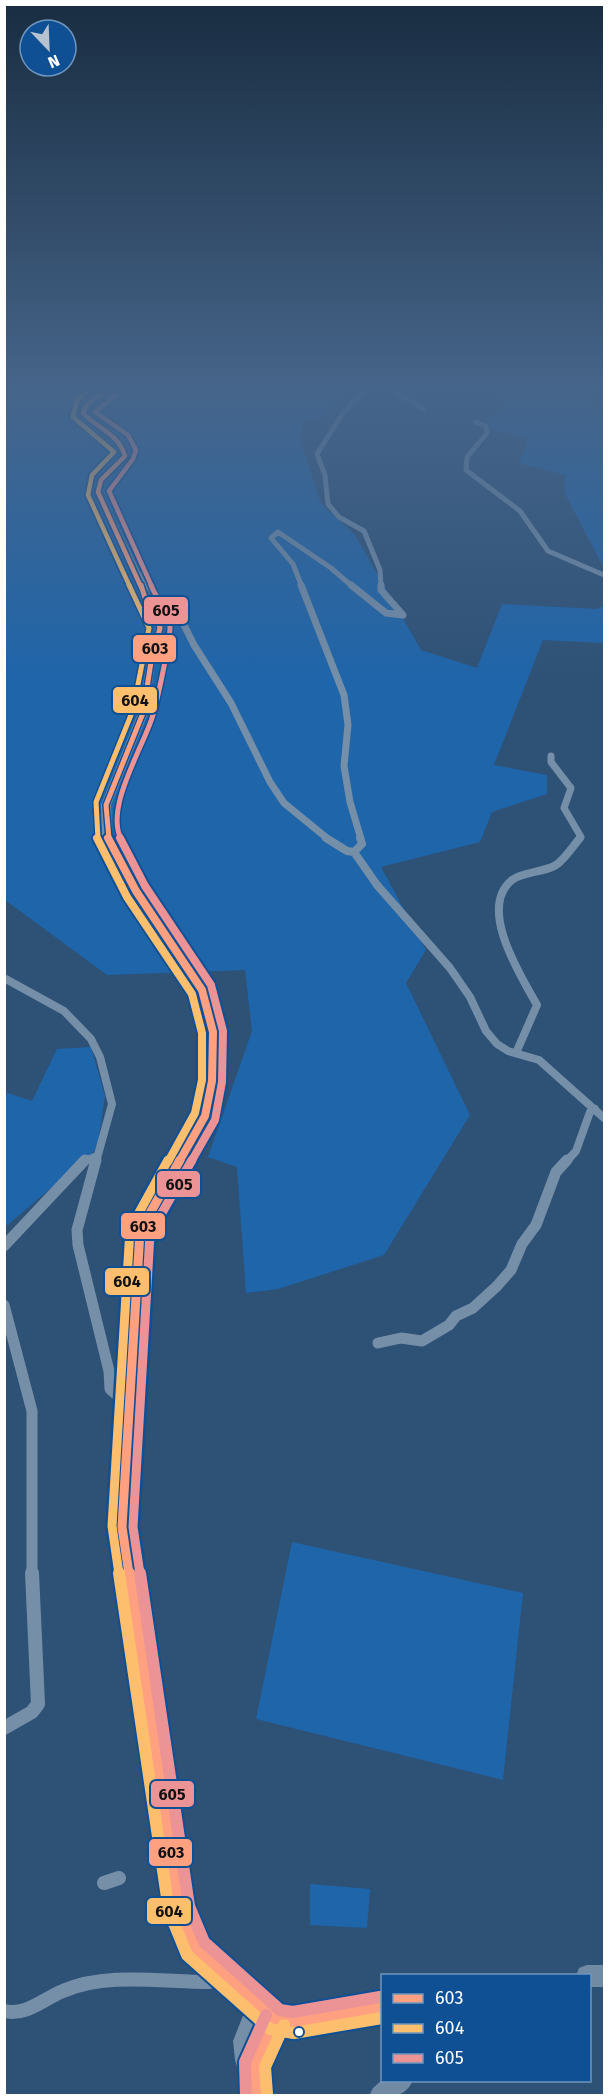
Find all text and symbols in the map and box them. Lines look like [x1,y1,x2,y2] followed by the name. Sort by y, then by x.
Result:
[18,18,78,78] north arrow
[45,51,62,72] text: N
[143,596,189,625] line badge: 605
[153,601,180,620] text: 605
[132,634,177,663] line badge: 603
[142,639,168,658] text: 603
[112,686,158,714] line badge: 604
[121,691,149,710] text: 604
[156,1170,201,1198] line badge: 605
[166,1175,193,1194] text: 605
[120,1212,166,1240] line badge: 603
[130,1217,156,1236] text: 603
[104,1267,150,1296] line badge: 604
[113,1272,141,1291] text: 604
[150,1780,195,1808] line badge: 605
[159,1785,186,1804] text: 605
[148,1838,193,1867] line badge: 603
[158,1843,184,1862] text: 603
[146,1897,192,1925] line badge: 604
[155,1902,183,1921] text: 604
[381,1974,591,2082] legend
[435,1987,463,2009] text: 603
[435,2017,465,2039] text: 604
[293,2026,305,2038] unlabelled marker
[435,2047,464,2069] text: 605

